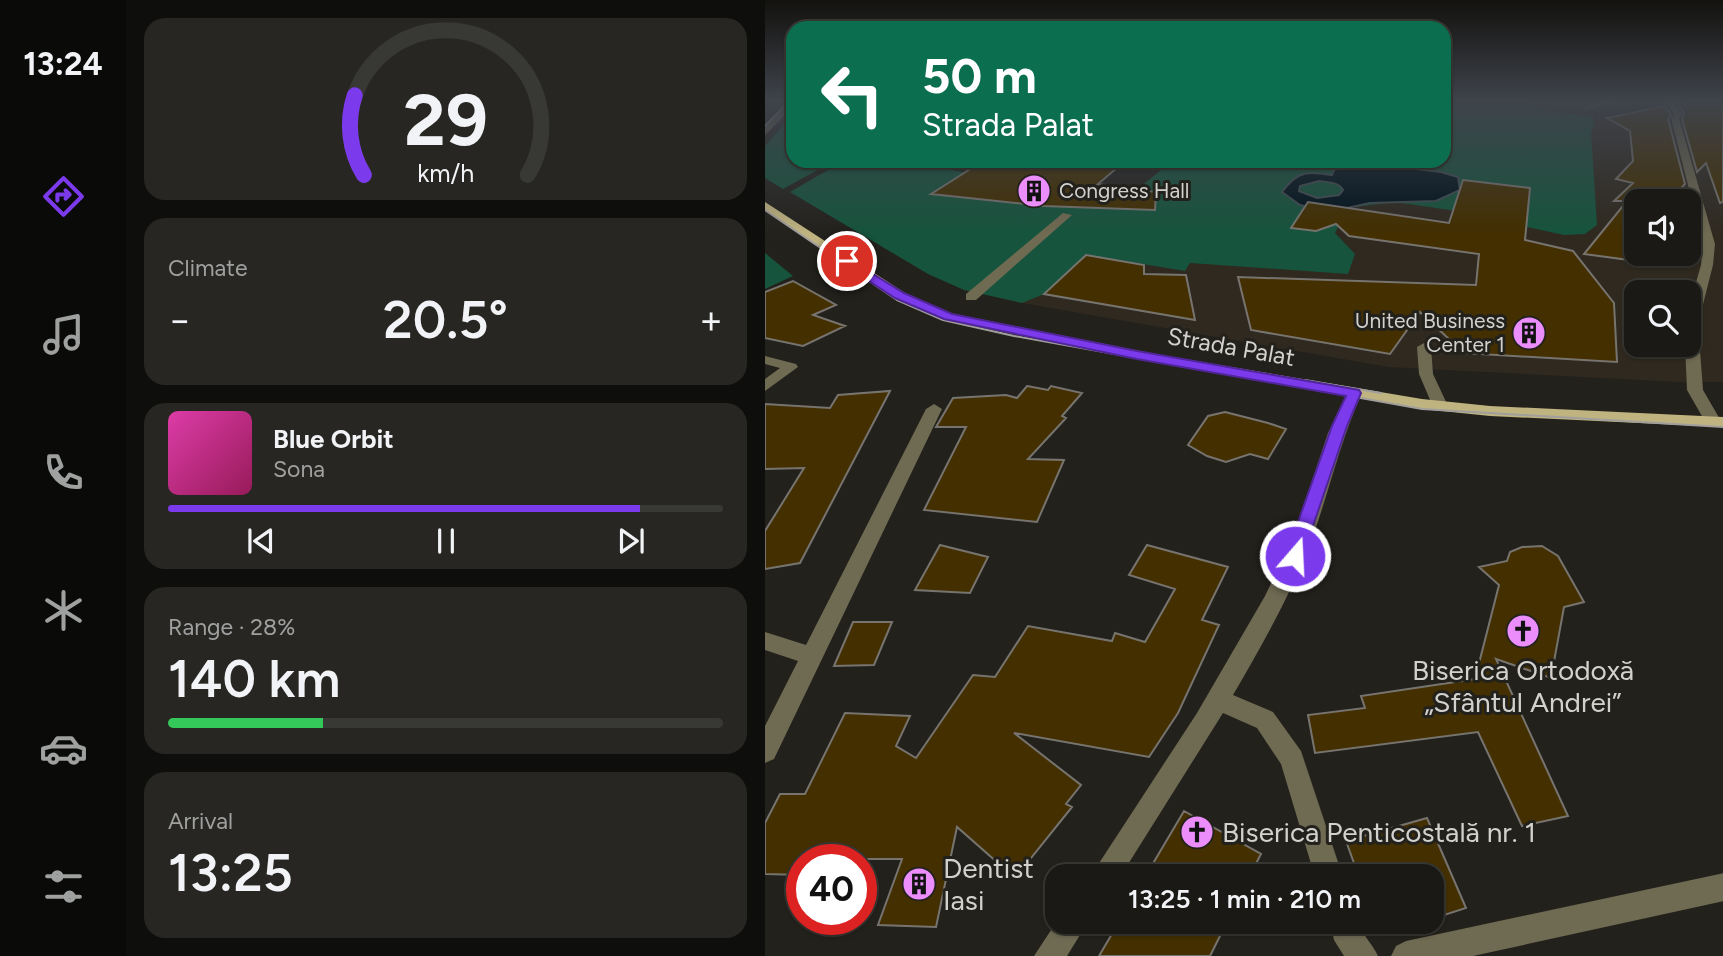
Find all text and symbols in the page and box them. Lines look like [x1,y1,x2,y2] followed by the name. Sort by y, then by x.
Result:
[23,45,103,83] text: 13:24
[922,46,1037,105] text: 50 m
[807,49,898,140] icon: left
[403,76,488,163] text: 29
[922,106,1094,144] text: Strada Palat
[417,158,474,188] text: km/h
[39,172,88,221] icon: directions
[1015,172,1053,210] building icon: Congress Hall
[1059,178,1189,203] place label: Congress Hall
[1624,189,1701,357] map controls
[1624,189,1701,266] button: sound
[817,231,877,291] pin
[828,242,866,280] icon: arrive
[168,254,247,282] text: Climate
[1624,280,1701,357] button: search
[383,289,508,351] text: 20.5°
[168,297,192,343] text: −
[699,297,723,343] text: +
[1355,308,1505,357] place label: United Business Center 1
[39,310,88,359] icon: music
[1510,314,1548,352] building icon: United Business Center 1
[1165,321,1297,372] street label: Strada Palat
[273,423,394,455] text: Blue Orbit
[39,448,88,497] icon: phone
[273,455,325,483] text: Sona
[1258,519,1332,593] position arrow
[242,522,280,560] icon: previous
[427,522,465,560] icon: pause
[612,522,650,560] icon: next
[39,586,88,635] icon: climate
[1504,612,1542,650] church icon: Biserica Ortodoxă „Sfântul Andrei”
[168,613,295,641] text: Range · 28%
[168,648,340,710] text: 140 km
[1412,653,1634,719] place label: Biserica Ortodoxă „Sfântul Andrei”
[39,724,88,773] icon: car
[168,807,233,835] text: Arrival
[1178,813,1216,851] church icon: Biserica Penticostală nr. 1
[1222,815,1536,849] place label: Biserica Penticostală nr. 1
[168,842,293,904] text: 13:25
[786,844,877,935] speed limit sign: 40
[943,851,1034,917] place label: Dentist Iasi
[39,862,88,911] icon: filters
[900,865,938,903] building icon: Dentist Iasi
[1128,883,1361,915] text: 13:25 · 1 min · 210 m

